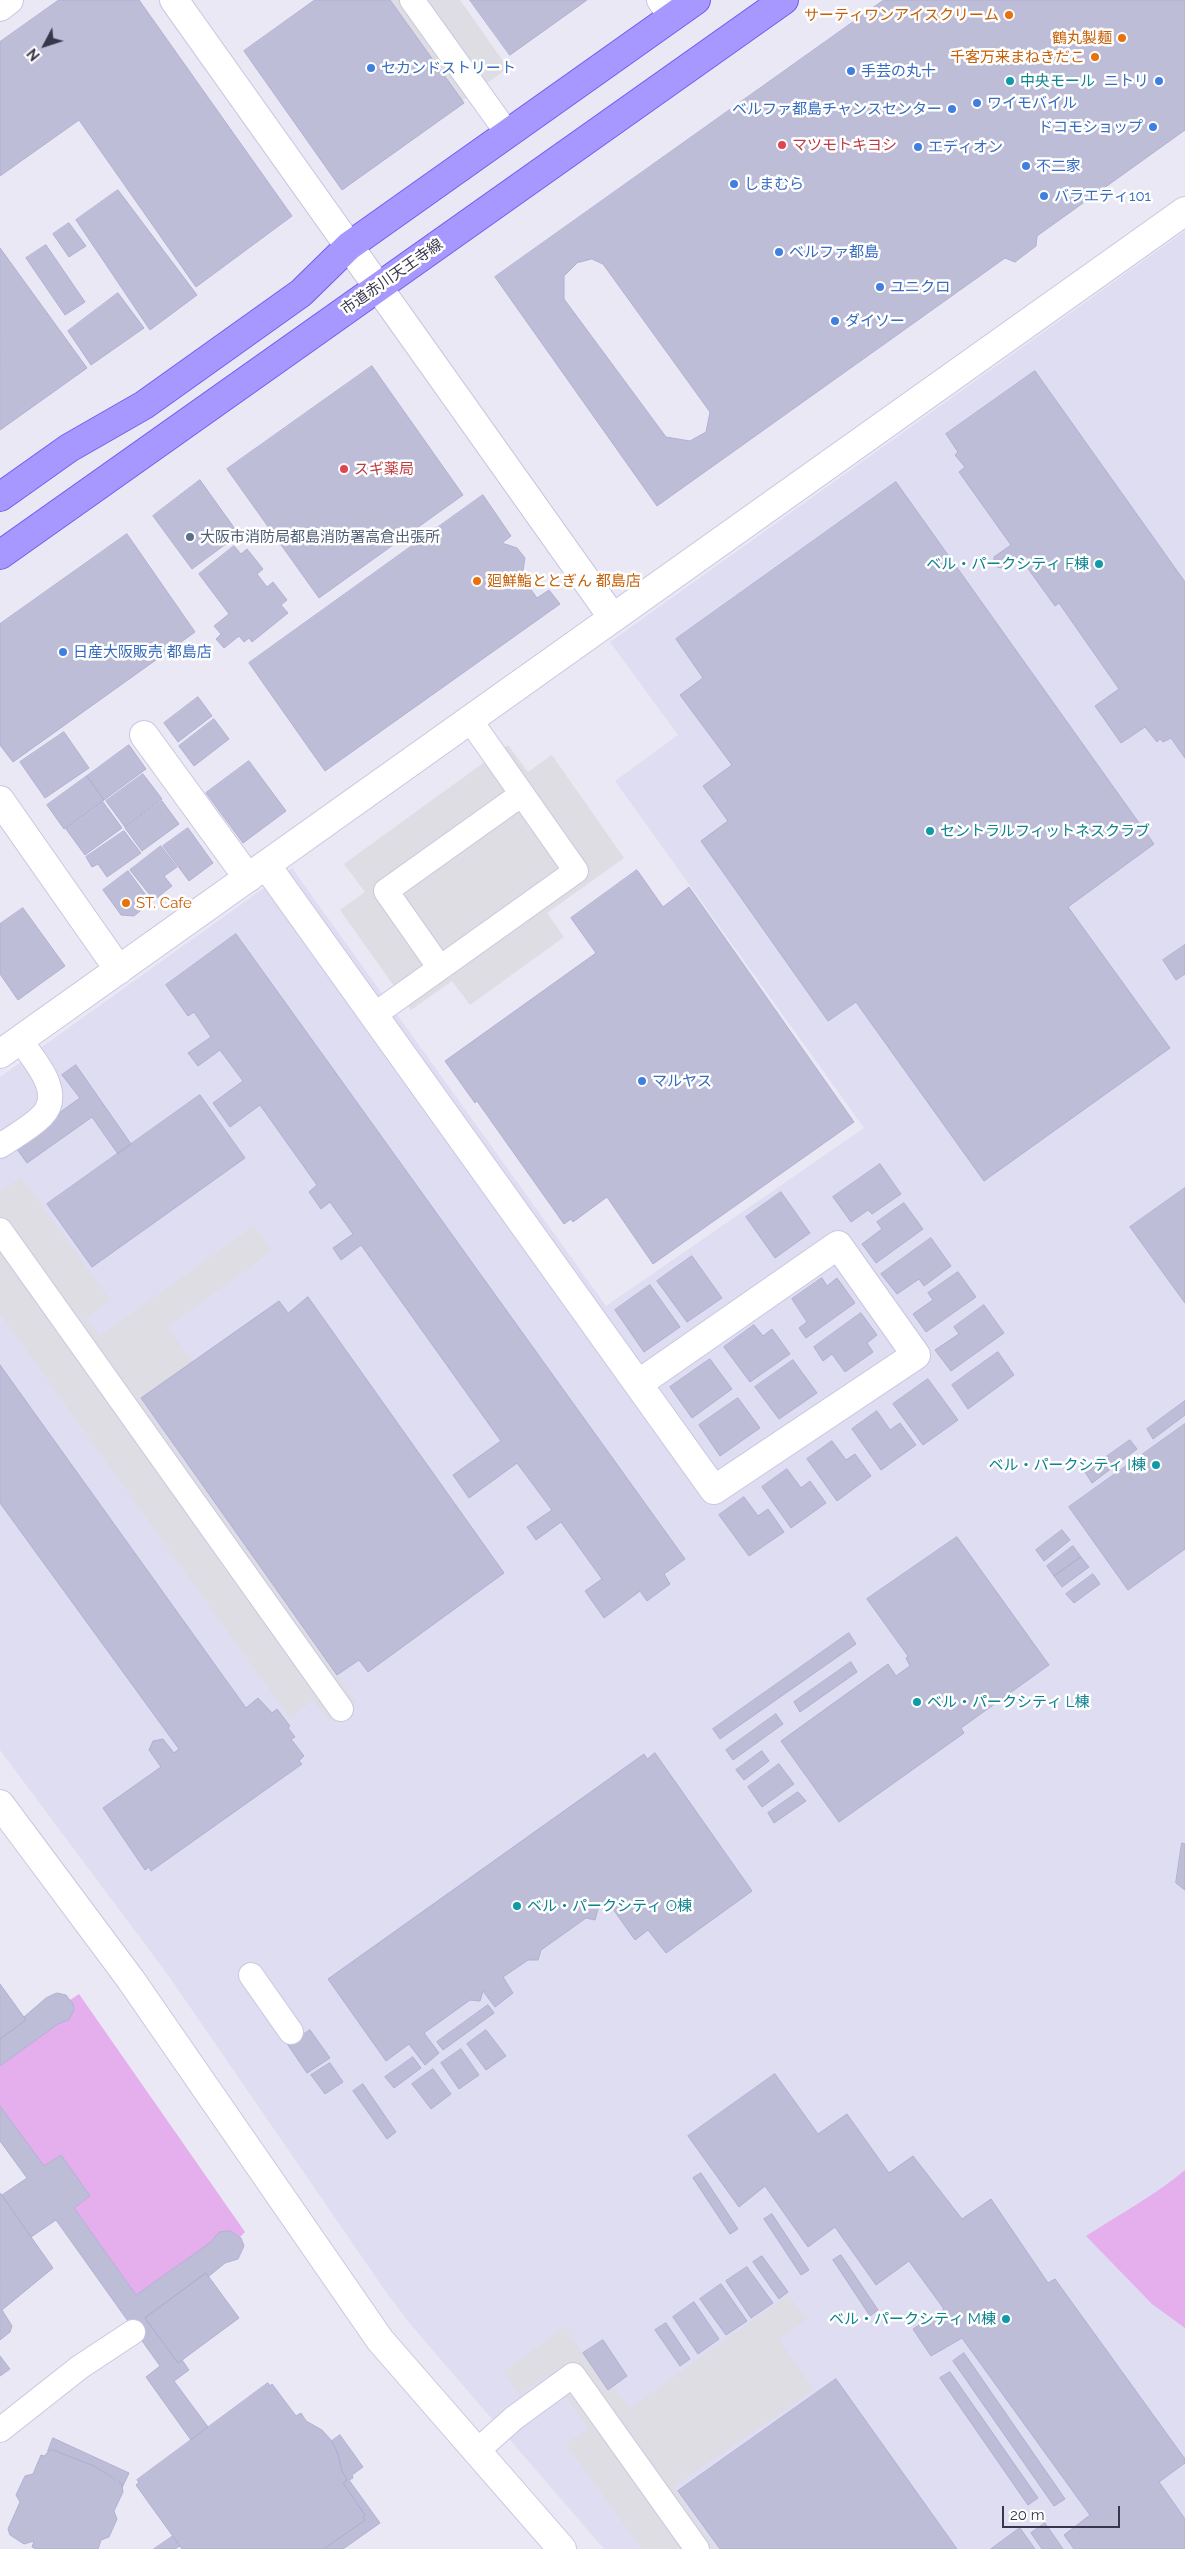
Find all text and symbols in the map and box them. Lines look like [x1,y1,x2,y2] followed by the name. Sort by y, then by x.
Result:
[804,6,999,24] place label: サーティワンアイスクリーム
[1003,9,1015,21] marker: サーティワンアイスクリーム
[20,20,70,70] north arrow
[1052,29,1112,47] place label: 鶴丸製麺
[1116,32,1128,44] marker: 鶴丸製麺
[24,45,43,64] text: N
[950,48,1085,66] place label: 千客万来まねきだこ
[1089,51,1101,63] marker: 千客万来まねきだこ
[381,59,516,77] place label: セカンドストリート
[365,62,377,74] marker: セカンドストリート
[861,62,936,80] place label: 手芸の丸十
[845,65,857,77] marker: 手芸の丸十
[1020,72,1095,90] place label: 中央モール
[1104,72,1149,90] place label: ニトリ
[1004,75,1016,87] marker: 中央モール
[1153,75,1165,87] marker: ニトリ
[987,94,1077,112] place label: ワイモバイル
[971,97,983,109] marker: ワイモバイル
[732,100,942,118] place label: ベルファ都島チャンスセンター
[946,103,958,115] marker: ベルファ都島チャンスセンター
[1038,118,1143,136] place label: ドコモショップ
[1147,121,1159,133] marker: ドコモショップ
[792,136,897,154] place label: マツモトキヨシ
[928,138,1003,156] place label: エディオン
[776,139,788,151] marker: マツモトキヨシ
[912,141,924,153] marker: エディオン
[1036,157,1081,175] place label: 不二家
[1020,160,1032,172] marker: 不二家
[744,175,804,193] place label: しまむら
[728,178,740,190] marker: しまむら
[1054,187,1151,205] place label: バラエティ101
[1038,190,1050,202] marker: バラエティ101
[338,235,446,319] street label: 市道赤川天王寺線
[789,243,879,261] place label: ベルファ都島
[773,246,785,258] marker: ベルファ都島
[890,278,950,296] place label: ユニクロ
[874,281,886,293] marker: ユニクロ
[845,312,905,330] place label: ダイソー
[829,315,841,327] marker: ダイソー
[354,460,414,478] place label: スギ薬局
[338,463,350,475] marker: スギ薬局
[200,528,440,546] place label: 大阪市消防局都島消防署高倉出張所
[184,531,196,543] marker: 大阪市消防局都島消防署高倉出張所
[926,555,1089,573] place label: ベル・パークシティ F棟
[1093,558,1105,570] marker: ベル・パークシティ F棟
[487,572,641,590] place label: 廻鮮鮨ととぎん 都島店
[471,575,483,587] marker: 廻鮮鮨ととぎん 都島店
[73,643,212,661] place label: 日産大阪販売 都島店
[57,646,69,658] marker: 日産大阪販売 都島店
[940,822,1150,840] place label: セントラルフィットネスクラブ
[924,825,936,837] marker: セントラルフィットネスクラブ
[136,894,192,912] place label: ST. Cafe
[120,897,132,909] marker: ST. Cafe
[652,1072,712,1090] place label: マルヤス
[636,1075,648,1087] marker: マルヤス
[988,1456,1146,1474] place label: ベル・パークシティ I棟
[1150,1459,1162,1471] marker: ベル・パークシティ I棟
[927,1693,1090,1711] place label: ベル・パークシティ L棟
[911,1696,923,1708] marker: ベル・パークシティ L棟
[527,1897,692,1915] place label: ベル・パークシティ O棟
[511,1900,523,1912] marker: ベル・パークシティ O棟
[829,2310,996,2328] place label: ベル・パークシティ M棟
[1000,2313,1012,2325] marker: ベル・パークシティ M棟
[1005,2496,1122,2528] scale bar
[1010,2506,1045,2524] text: 20 m

